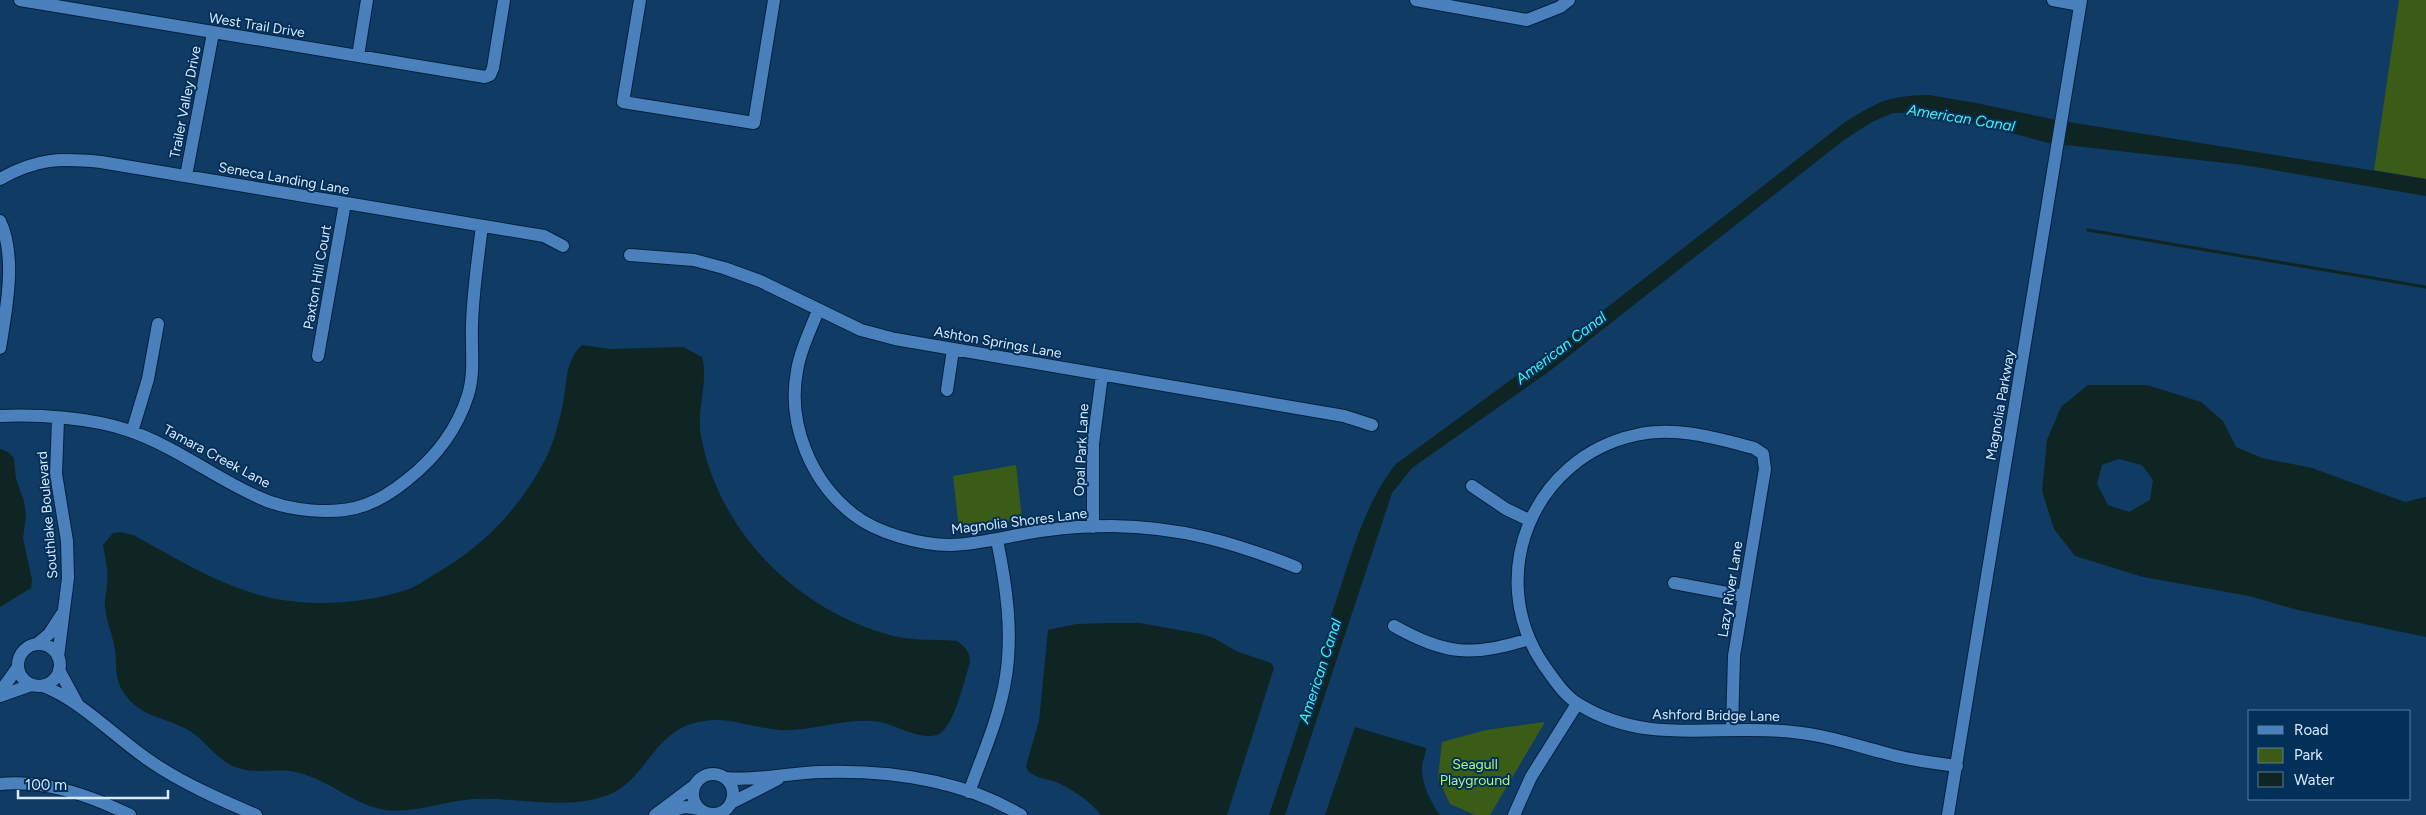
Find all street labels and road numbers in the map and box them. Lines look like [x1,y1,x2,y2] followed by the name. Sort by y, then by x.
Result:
[208,10,306,42] street label: West Trail Drive
[166,44,205,160] street label: Trailer Valley Drive
[217,159,351,198] street label: Seneca Landing Lane
[300,223,335,331] street label: Paxton Hill Court
[933,323,1063,362] street label: Ashton Springs Lane
[1982,348,2019,462] street label: Magnolia Parkway
[1071,403,1092,497] street label: Opal Park Lane
[160,421,273,492] street label: Tamara Creek Lane
[33,451,62,579] street label: Southlake Boulevard
[950,505,1088,538] street label: Magnolia Shores Lane
[1715,540,1747,638] street label: Lazy River Lane
[1652,706,1780,725] street label: Ashford Bridge Lane

